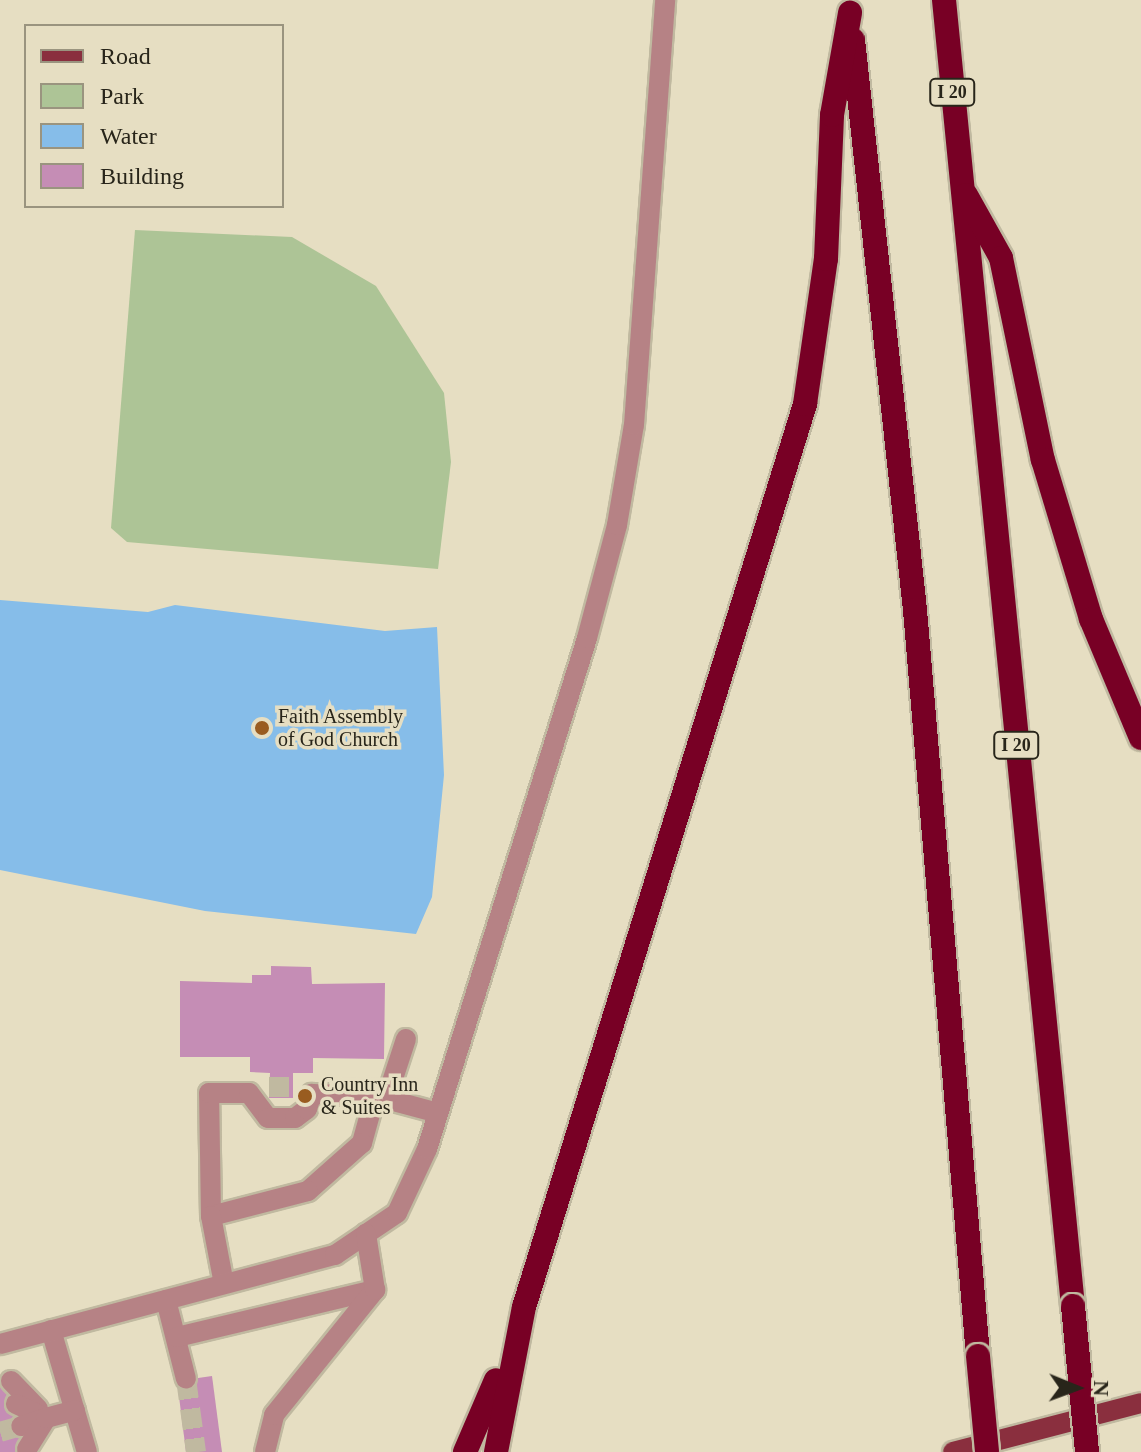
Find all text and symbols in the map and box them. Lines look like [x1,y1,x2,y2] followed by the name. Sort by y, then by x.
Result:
[24,24,284,208] legend
[100,43,151,69] text: Road
[928,78,976,106] road number: I 20
[100,83,144,109] text: Park
[100,123,157,149] text: Water
[100,163,184,189] text: Building
[278,704,404,751] place label: Faith Assembly of God Church
[253,719,271,737] marker: Faith Assembly of God Church
[992,731,1040,759] road number: I 20
[321,1072,418,1119] place label: Country Inn & Suites
[296,1087,314,1105] marker: Country Inn & Suites
[1037,1348,1117,1428] north arrow
[1089,1380,1114,1397] text: N

